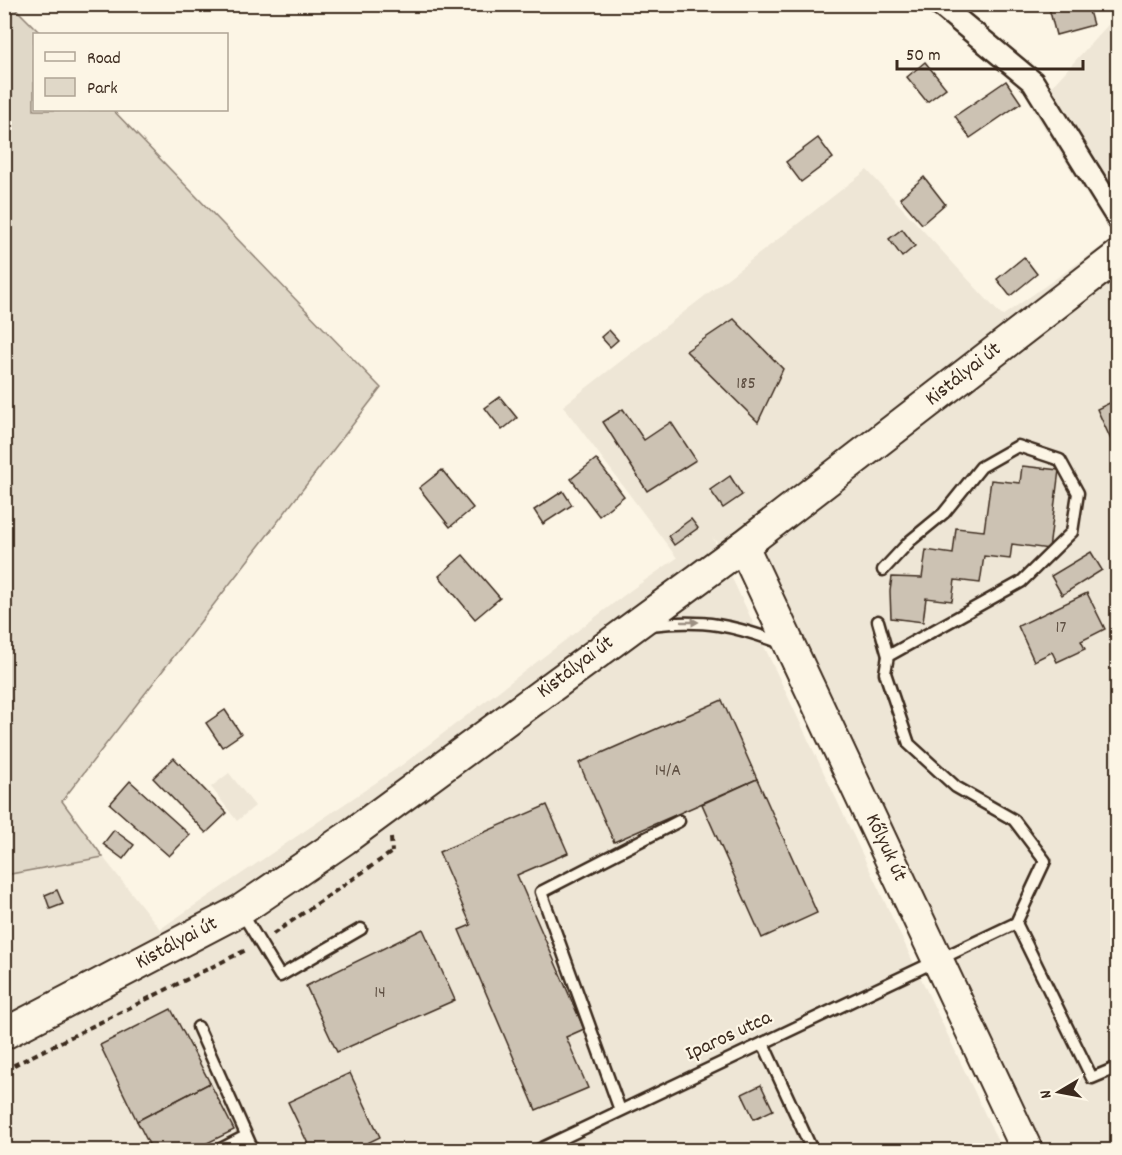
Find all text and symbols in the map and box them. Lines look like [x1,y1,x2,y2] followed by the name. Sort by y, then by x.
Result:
[33,33,228,111] legend
[897,33,1083,71] scale bar
[906,44,941,69] text: 50 m
[87,47,121,72] text: Road
[87,77,118,102] text: Park
[920,336,1009,414] street label: Kistályai út
[736,372,756,397] house number: 185
[1056,616,1067,641] house number: 17
[681,617,700,627] one-way arrow
[531,629,621,707] street label: Kistályai út
[655,759,681,784] house number: 14/A
[856,809,914,887] street label: Kőlyuk út
[130,910,224,978] street label: Kistályai út
[374,981,386,1006] house number: 14
[681,1003,778,1070] street label: Iparos utca
[1029,1062,1089,1122] north arrow
[1035,1088,1059,1100] text: N

